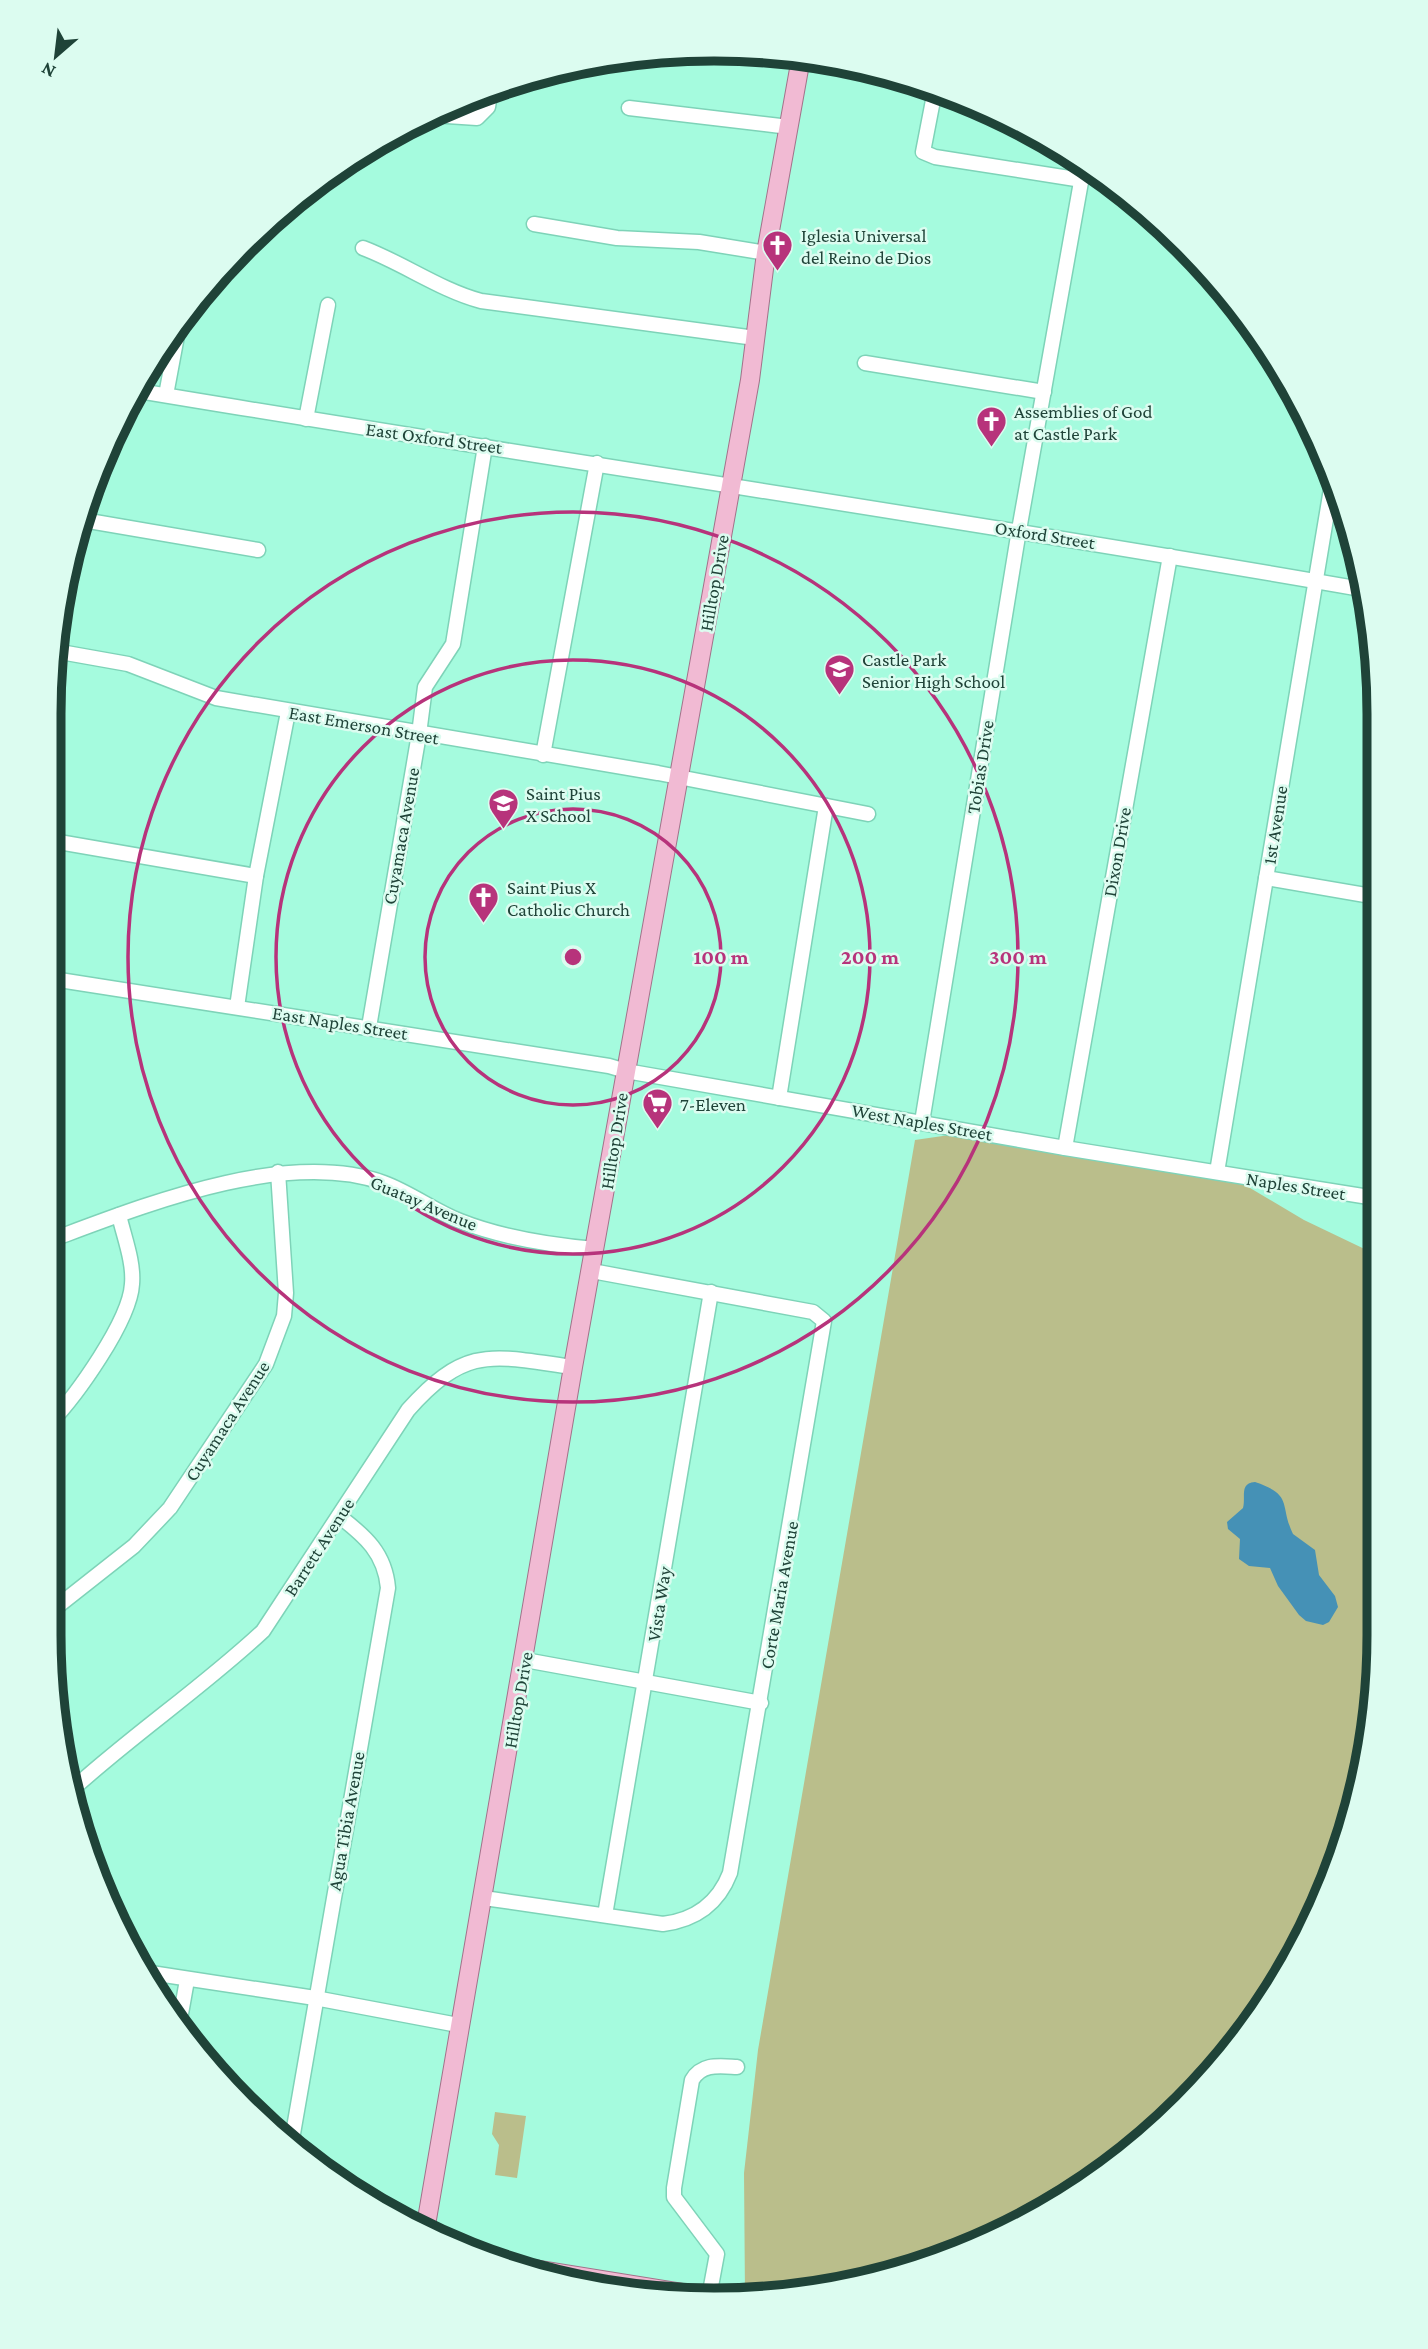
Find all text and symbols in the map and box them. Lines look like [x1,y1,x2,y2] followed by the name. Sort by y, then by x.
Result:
[21,21,91,91] north arrow
[38,58,59,83] text: N
[801,225,931,268] place label: Iglesia Universal del Reino de Dios
[761,229,795,273] church icon: Iglesia Universal del Reino de Dios
[1014,401,1153,444] place label: Assemblies of God at Castle Park
[974,405,1008,449] church icon: Assemblies of God at Castle Park
[364,418,504,458] street label: East Oxford Street
[993,517,1097,553] street label: Oxford Street
[695,533,733,633] street label: Hilltop Drive
[862,649,1005,692] place label: Castle Park Senior High School
[822,653,856,697] school or university icon: Castle Park Senior High School
[287,701,441,749] street label: East Emerson Street
[962,718,998,816] street label: Tobias Drive
[379,766,423,906] street label: Cuyamaca Avenue
[526,783,601,826] place label: Saint Pius X School
[1258,784,1292,866] street label: 1st Avenue
[486,787,520,831] school or university icon: Saint Pius X School
[1099,805,1135,899] street label: Dixon Drive
[507,877,630,920] place label: Saint Pius X Catholic Church
[467,881,501,925] church icon: Saint Pius X Catholic Church
[561,945,585,969] centre of rings
[693,945,749,969] text: 100 m
[841,945,899,969] text: 200 m
[989,945,1047,969] text: 300 m
[271,1002,410,1044] street label: East Naples Street
[640,1087,674,1131] supermarket icon: 7-Eleven
[596,1091,632,1191] street label: Hilltop Drive
[680,1094,746,1115] place label: 7-Eleven
[850,1099,995,1145] street label: West Naples Street
[1245,1168,1348,1204] street label: Naples Street
[367,1171,481,1235] street label: Guatay Avenue
[180,1357,274,1485] street label: Cuyamaca Avenue
[279,1494,359,1600] street label: Barrett Avenue
[756,1519,802,1671] street label: Corte Maria Avenue
[643,1565,675,1643] street label: Vista Way
[499,1650,537,1750] street label: Hilltop Drive
[323,1750,369,1892] street label: Agua Tibia Avenue

